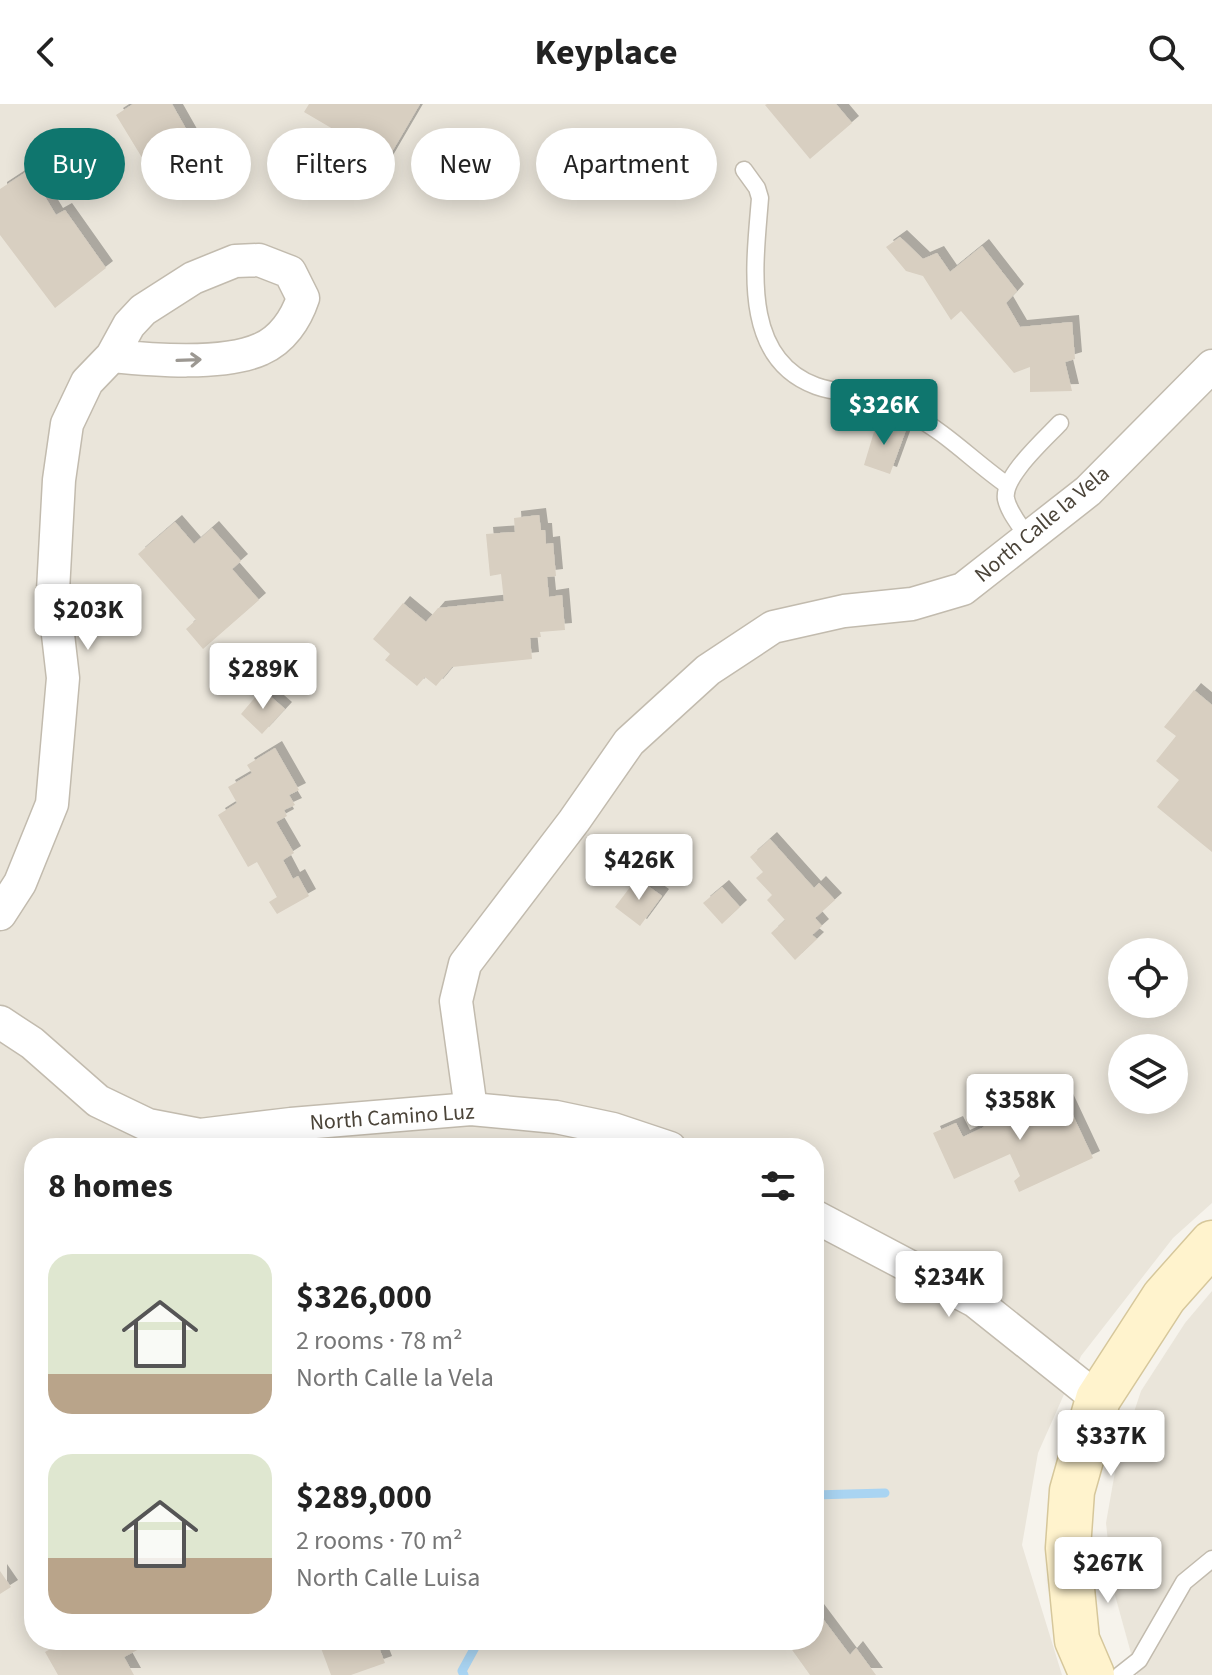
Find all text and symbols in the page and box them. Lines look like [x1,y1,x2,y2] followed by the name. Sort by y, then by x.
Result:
[534,27,678,78] text: Keyplace
[24,30,68,74] icon: back
[1144,30,1188,74] icon: search
[24,128,125,200] chip: Buy
[141,128,251,200] chip: Rent
[267,128,395,200] chip: Filters
[411,128,520,200] chip: New
[536,128,717,200] chip: Apartment
[175,352,202,367] one-way arrow
[828,379,940,447] pin: $326K
[849,386,919,423] text: $326K
[968,458,1116,590] street label: North Calle la Vela
[32,584,144,652] pin: $203K
[53,591,123,628] text: $203K
[207,643,319,711] pin: $289K
[228,650,298,687] text: $289K
[583,834,695,902] pin: $426K
[604,841,674,878] text: $426K
[1108,938,1188,1114] map controls
[1108,938,1188,1018] button: locate
[1108,1034,1188,1114] button: layers
[964,1074,1076,1142] pin: $358K
[985,1081,1055,1118] text: $358K
[309,1095,475,1139] street label: North Camino Luz
[48,1162,173,1211] text: 8 homes
[756,1164,800,1208] icon: filters
[893,1251,1005,1319] pin: $234K
[914,1258,984,1295] text: $234K
[296,1273,432,1322] text: $326,000
[112,1286,208,1382] icon: home
[296,1322,463,1359] text: 2 rooms · 78 m²
[296,1359,494,1396] text: North Calle la Vela
[1055,1410,1167,1478] pin: $337K
[1076,1417,1146,1454] text: $337K
[296,1473,432,1522] text: $289,000
[112,1486,208,1582] icon: home
[296,1522,463,1559] text: 2 rooms · 70 m²
[1052,1537,1164,1605] pin: $267K
[1073,1544,1143,1581] text: $267K
[296,1559,480,1596] text: North Calle Luisa

